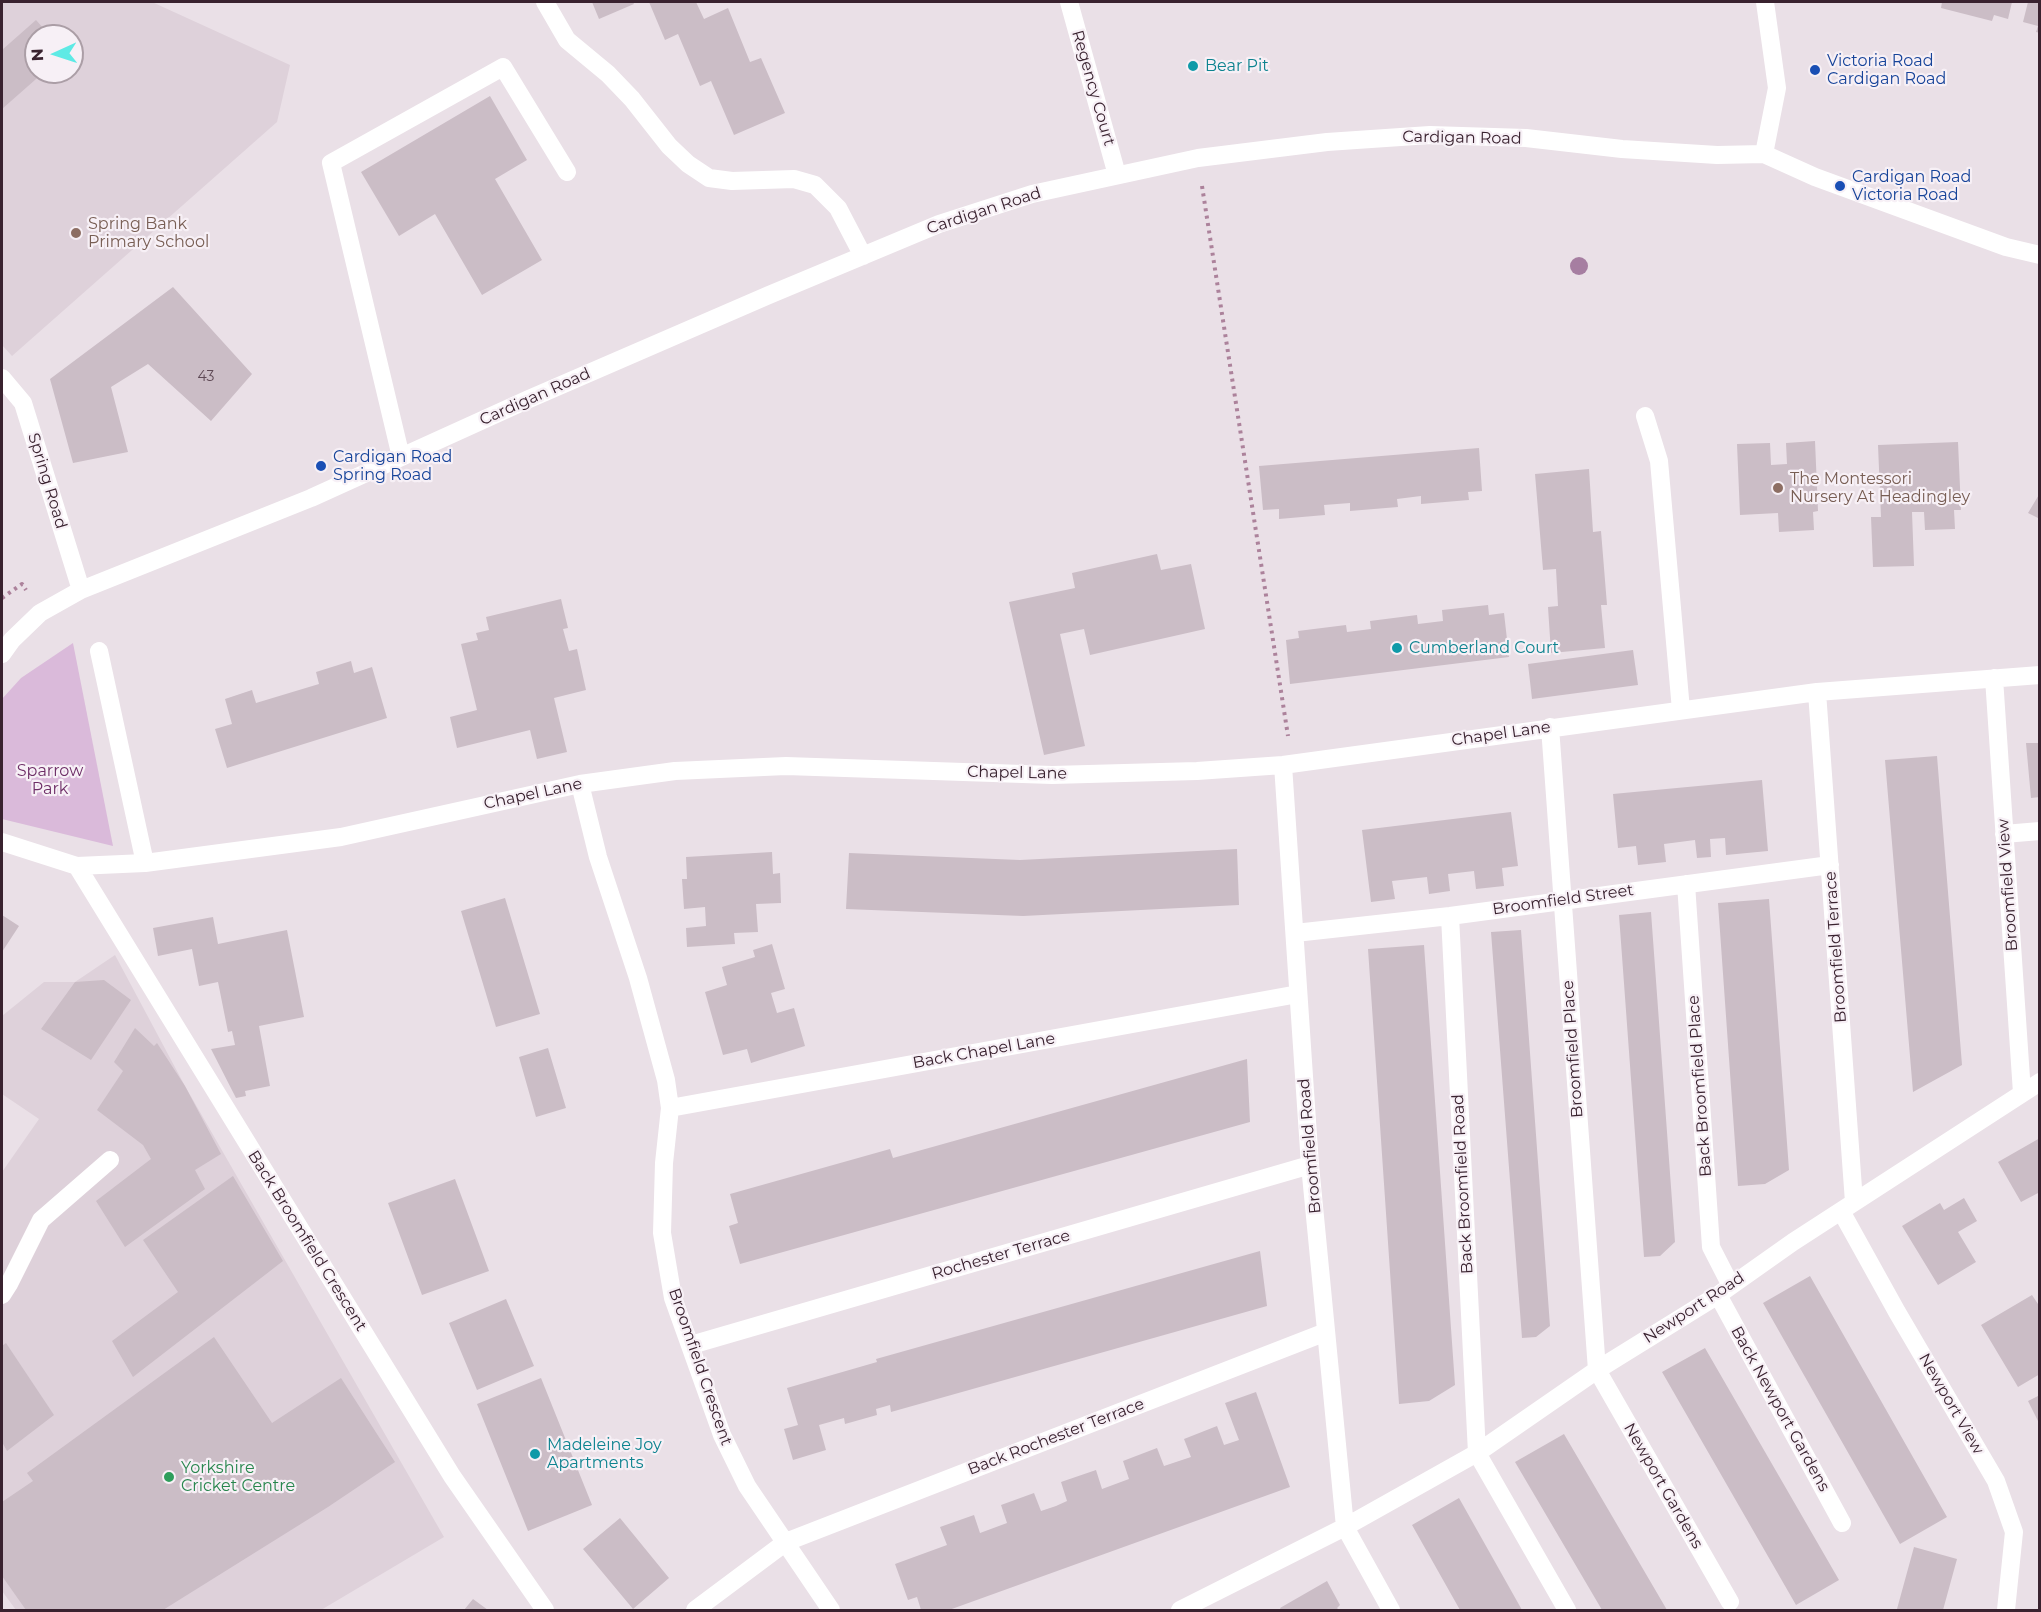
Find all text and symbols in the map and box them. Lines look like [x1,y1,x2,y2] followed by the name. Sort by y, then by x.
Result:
[24,24,84,84] north arrow
[1067,28,1119,148] street label: Regency Court
[28,48,47,62] text: N
[1827,51,1946,89] place label: Victoria Road Cardigan Road
[1205,56,1269,76] place label: Bear Pit
[1186,59,1200,73] marker: Bear Pit
[1808,63,1822,77] marker: Victoria Road Cardigan Road
[1402,127,1522,149] street label: Cardigan Road
[1852,167,1971,205] place label: Cardigan Road Victoria Road
[1833,179,1847,193] marker: Cardigan Road Victoria Road
[924,183,1044,239] street label: Cardigan Road
[88,214,209,252] place label: Spring Bank Primary School
[69,226,83,240] marker: Spring Bank Primary School
[477,364,593,430] street label: Cardigan Road
[198,369,214,385] house number: 43
[23,431,71,531] street label: Spring Road
[333,447,452,485] place label: Cardigan Road Spring Road
[314,459,328,473] marker: Cardigan Road Spring Road
[1790,469,1970,507] place label: The Montessori Nursery At Headingley
[1771,481,1785,495] marker: The Montessori Nursery At Headingley
[1409,638,1559,658] place label: Cumberland Court
[1390,641,1404,655] marker: Cumberland Court
[1450,718,1552,750] street label: Chapel Lane
[17,761,83,799] park label: Sparrow Park
[967,763,1067,783] street label: Chapel Lane
[482,774,584,814] street label: Chapel Lane
[1994,818,2022,952] street label: Broomfield View
[1821,870,1851,1024] street label: Broomfield Terrace
[1491,881,1635,919] street label: Broomfield Street
[1559,980,1587,1118] street label: Broomfield Place
[1684,995,1716,1177] street label: Back Broomfield Place
[911,1029,1057,1073] street label: Back Chapel Lane
[1295,1077,1325,1215] street label: Broomfield Road
[1449,1094,1477,1274] street label: Back Broomfield Road
[243,1147,371,1335] street label: Back Broomfield Crescent
[930,1226,1072,1284] street label: Rochester Terrace
[1640,1268,1748,1348] street label: Newport Road
[664,1286,736,1448] street label: Broomfield Crescent
[1726,1323,1834,1495] street label: Back Newport Gardens
[1914,1350,1988,1458] street label: Newport View
[965,1394,1147,1480] street label: Back Rochester Terrace
[1619,1420,1707,1552] street label: Newport Gardens
[547,1435,662,1473] place label: Madeleine Joy Apartments
[528,1447,542,1461] marker: Madeleine Joy Apartments
[181,1458,295,1496] place label: Yorkshire Cricket Centre
[162,1470,176,1484] marker: Yorkshire Cricket Centre

